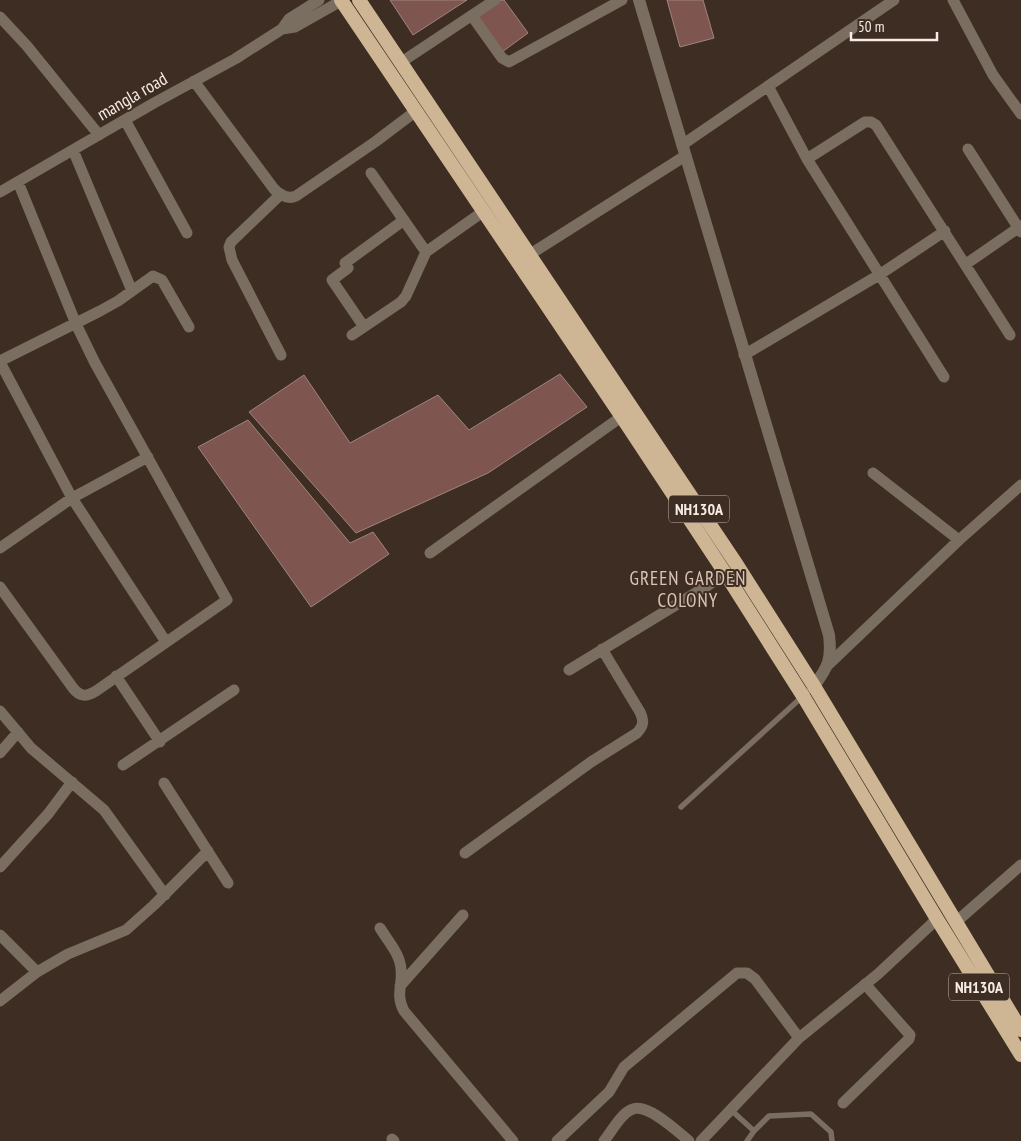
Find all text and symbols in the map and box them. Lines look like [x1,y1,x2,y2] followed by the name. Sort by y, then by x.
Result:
[851,10,937,42] scale bar
[858,17,884,36] text: 50 m
[93,67,171,125] street label: mangla road
[669,496,729,522] road number: NH130A
[630,566,746,612] district label: GREEN GARDEN COLONY
[949,974,1009,1000] road number: NH130A

